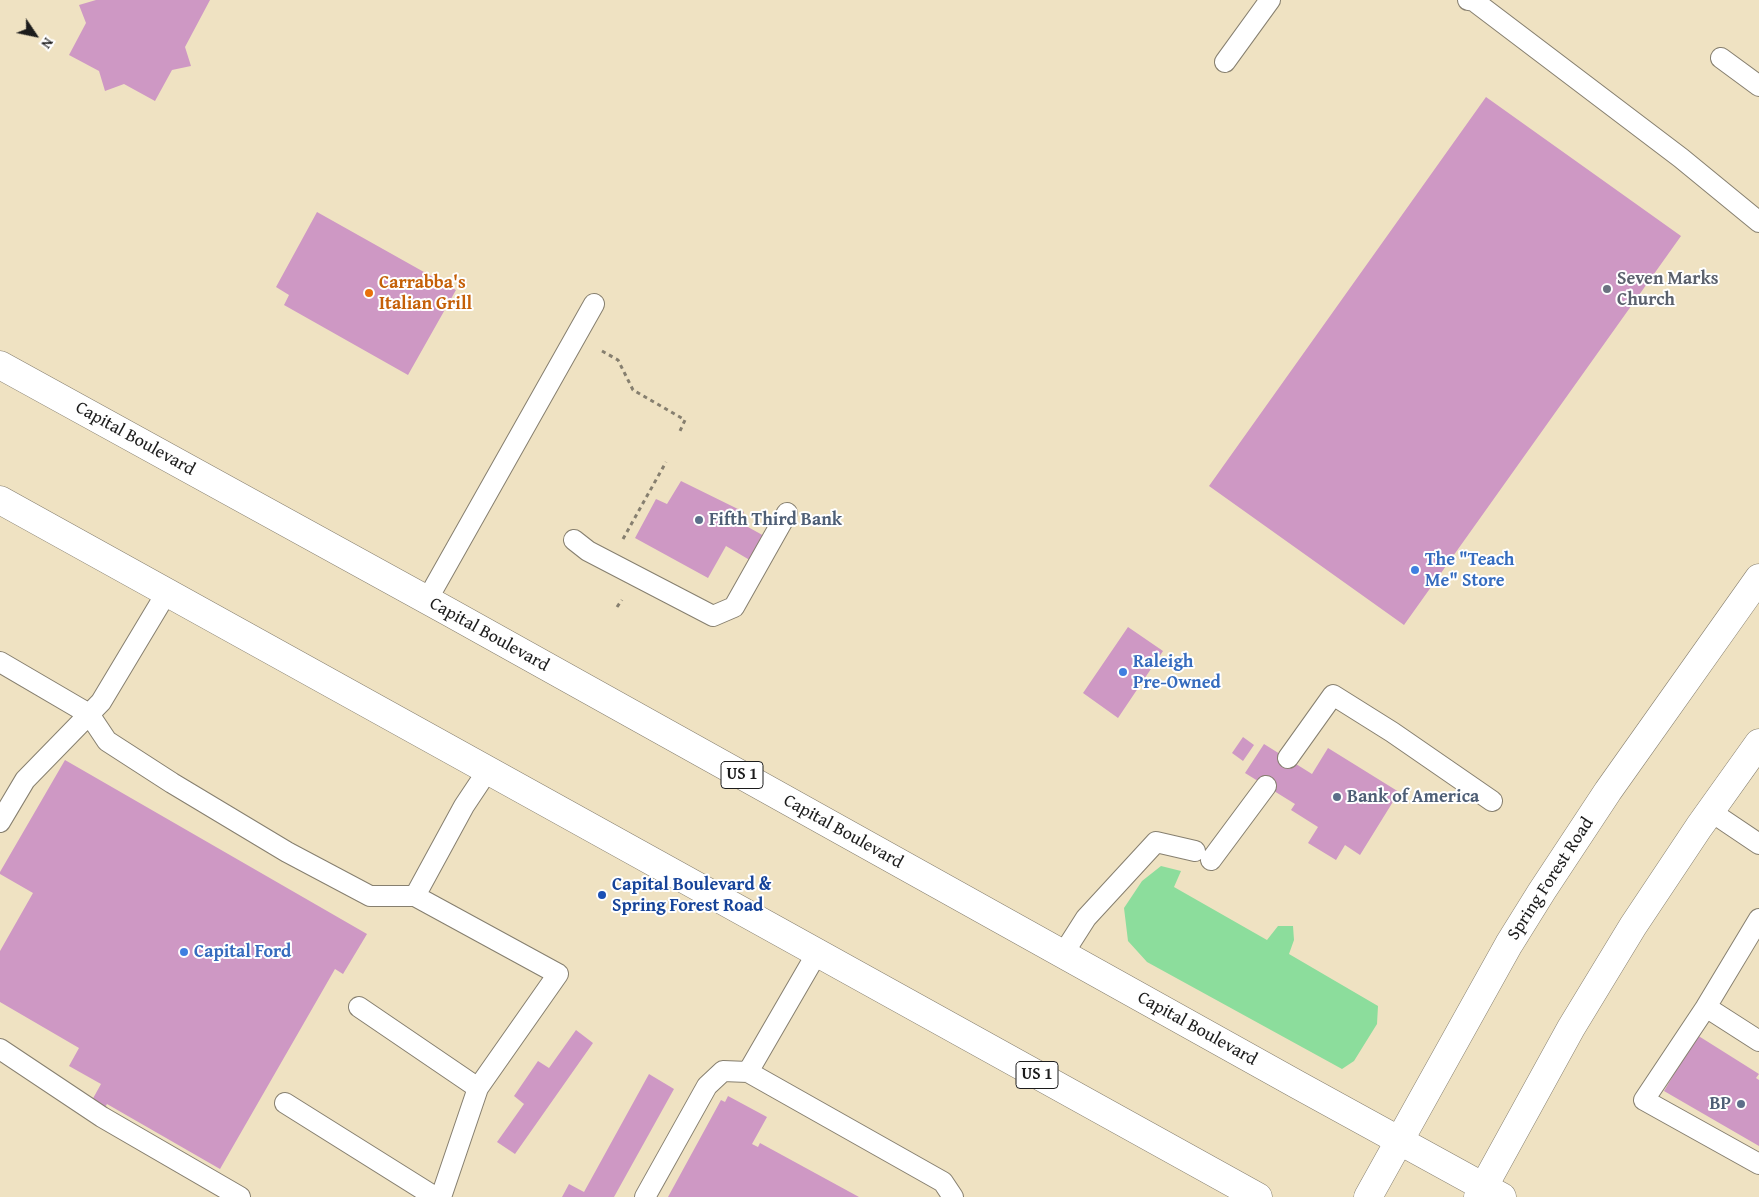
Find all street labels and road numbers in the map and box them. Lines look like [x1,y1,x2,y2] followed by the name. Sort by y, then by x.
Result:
[71,397,199,481] street label: Capital Boulevard
[425,593,553,677] street label: Capital Boulevard
[721,762,763,788] road number: US 1
[779,790,907,874] street label: Capital Boulevard
[1503,814,1599,944] street label: Spring Forest Road
[1133,987,1261,1071] street label: Capital Boulevard
[1016,1062,1058,1088] road number: US 1

